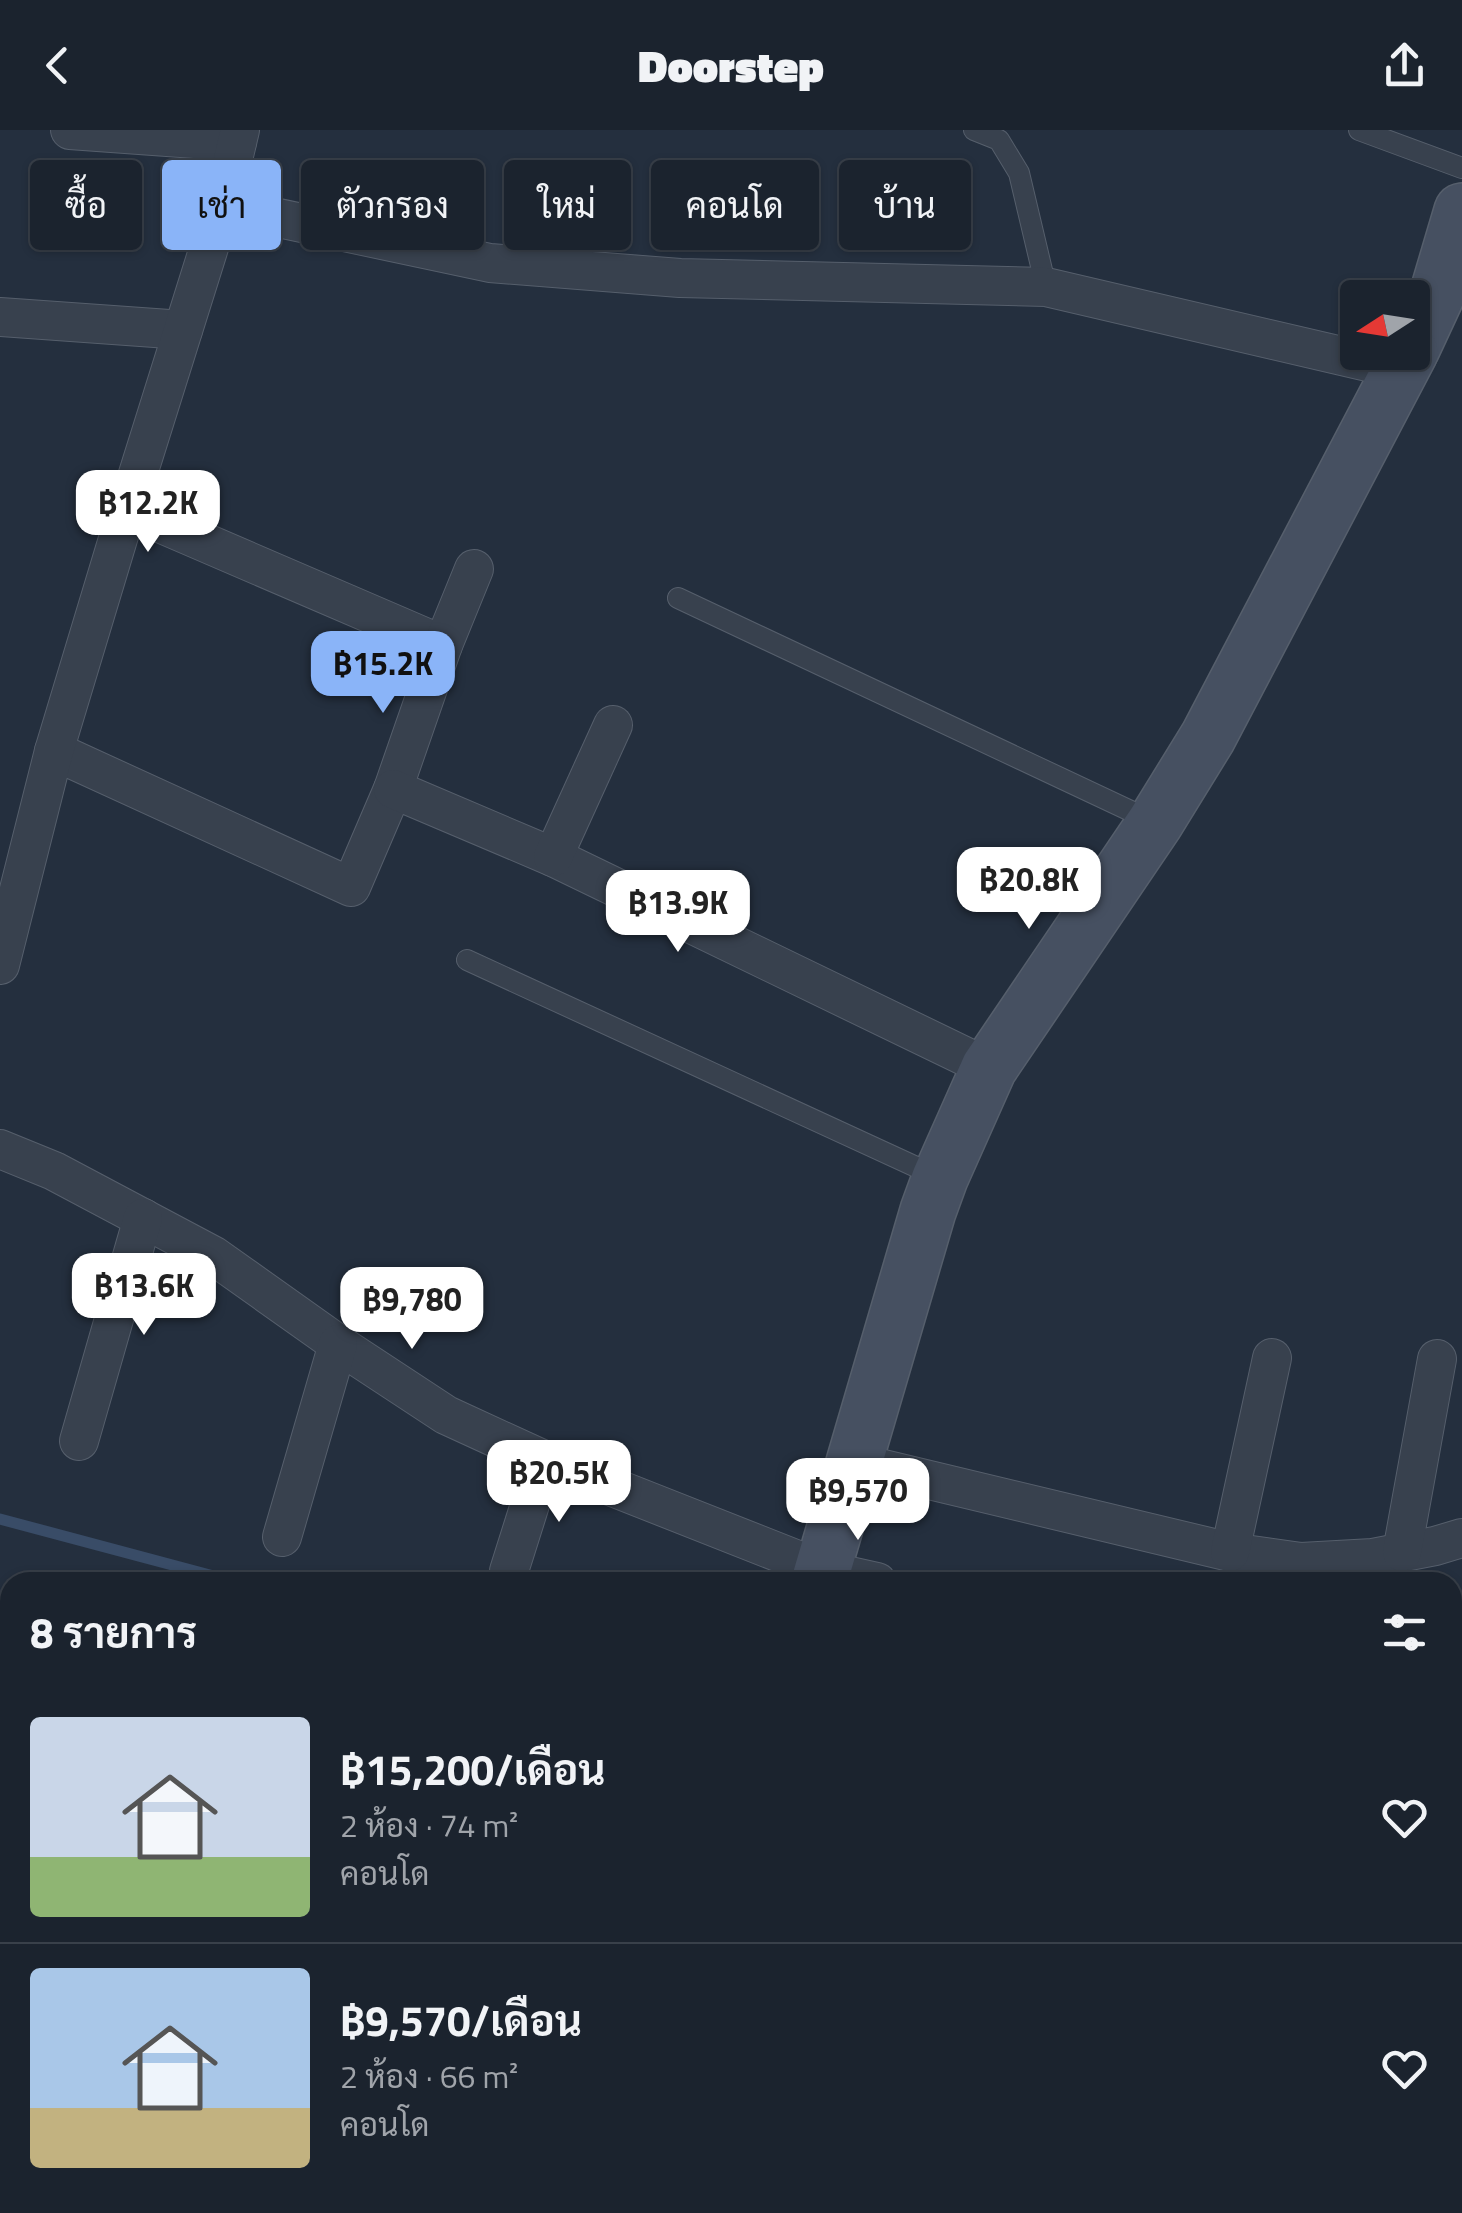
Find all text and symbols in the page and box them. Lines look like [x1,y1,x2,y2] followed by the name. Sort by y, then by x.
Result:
[638,31,824,99] text: Doorstep
[30,38,85,93] icon: back
[1377,38,1432,93] icon: share
[30,160,142,250] chip: ซื้อ
[162,160,281,250] chip: เช่า
[301,160,484,250] chip: ตัวกรอง
[504,160,631,250] chip: ใหม่
[651,160,819,250] chip: คอนโด
[839,160,971,250] chip: บ้าน
[1340,280,1430,370] north arrow
[1340,280,1430,370] map controls
[67,470,229,555] pin: ฿12.2K
[98,478,198,526] text: ฿12.2K
[302,631,464,716] pin: ฿15.2K
[333,639,433,687] text: ฿15.2K
[948,847,1110,932] pin: ฿20.8K
[979,855,1079,903] text: ฿20.8K
[597,870,759,955] pin: ฿13.9K
[628,878,728,926] text: ฿13.9K
[63,1253,225,1338] pin: ฿13.6K
[94,1261,194,1309] text: ฿13.6K
[331,1267,493,1352] pin: ฿9,780
[362,1275,462,1323] text: ฿9,780
[478,1440,640,1525] pin: ฿20.5K
[509,1448,609,1496] text: ฿20.5K
[777,1458,939,1543] pin: ฿9,570
[808,1466,908,1514] text: ฿9,570
[30,1600,197,1664] text: 8 รายการ
[1377,1605,1432,1660] icon: filters
[340,1737,606,1801] text: ฿15,200/เดือน
[110,1757,230,1877] icon: home
[1377,1790,1432,1845] icon: heart
[340,1801,518,1849] text: 2 ห้อง · 74 m²
[340,1849,430,1897] text: คอนโด
[340,1988,582,2052] text: ฿9,570/เดือน
[110,2008,230,2128] icon: home
[1377,2041,1432,2096] icon: heart
[340,2052,518,2100] text: 2 ห้อง · 66 m²
[340,2100,430,2148] text: คอนโด

